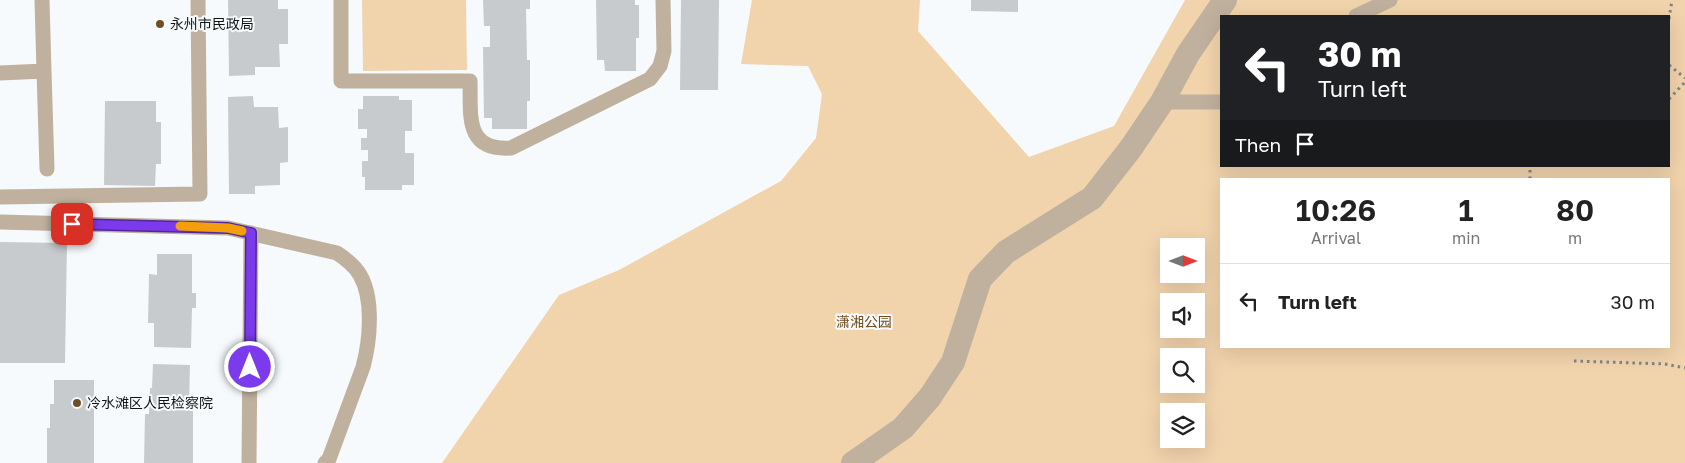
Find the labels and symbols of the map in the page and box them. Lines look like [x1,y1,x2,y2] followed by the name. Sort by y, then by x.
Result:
[170,15,254,32] place label: 永州市民政局
[154,18,166,30] marker: 永州市民政局
[51,203,93,245] pin
[1160,238,1205,282] north arrow
[836,313,892,330] park label: 潇湘公园
[223,340,275,392] position arrow
[87,394,213,411] place label: 冷水滩区人民检察院
[71,397,83,409] marker: 冷水滩区人民检察院

